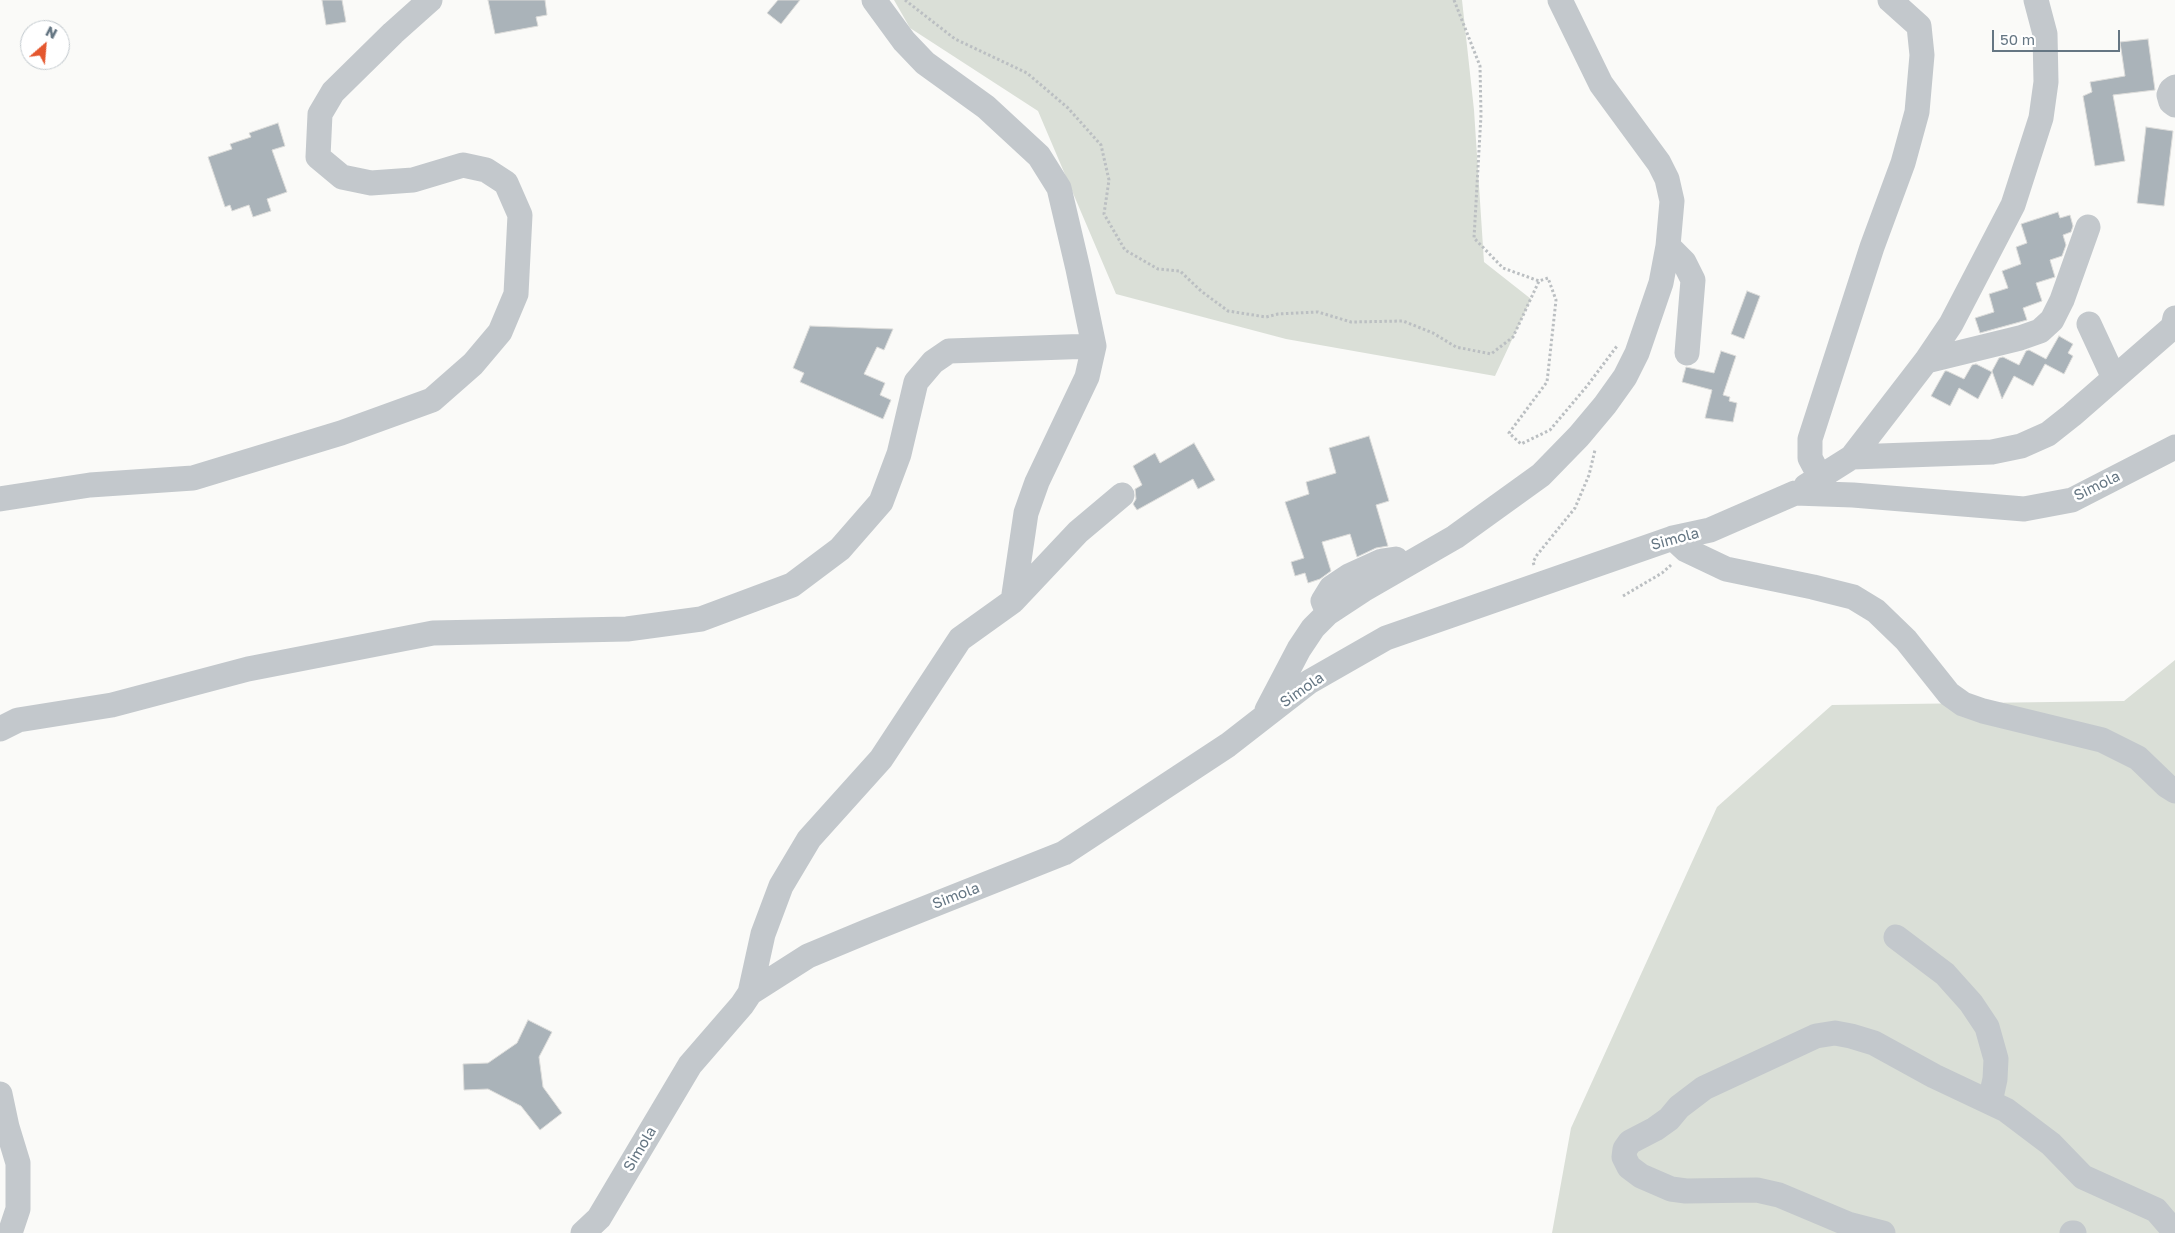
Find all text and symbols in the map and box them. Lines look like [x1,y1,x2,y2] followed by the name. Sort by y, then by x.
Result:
[20,20,70,70] north arrow
[1995,20,2122,52] scale bar
[43,22,60,42] text: N
[2000,30,2035,48] text: 50 m
[2071,467,2123,505] street label: Simola
[1649,524,1701,554] street label: Simola
[1277,669,1327,711] street label: Simola
[930,879,982,913] street label: Simola
[620,1123,660,1175] street label: Simola

